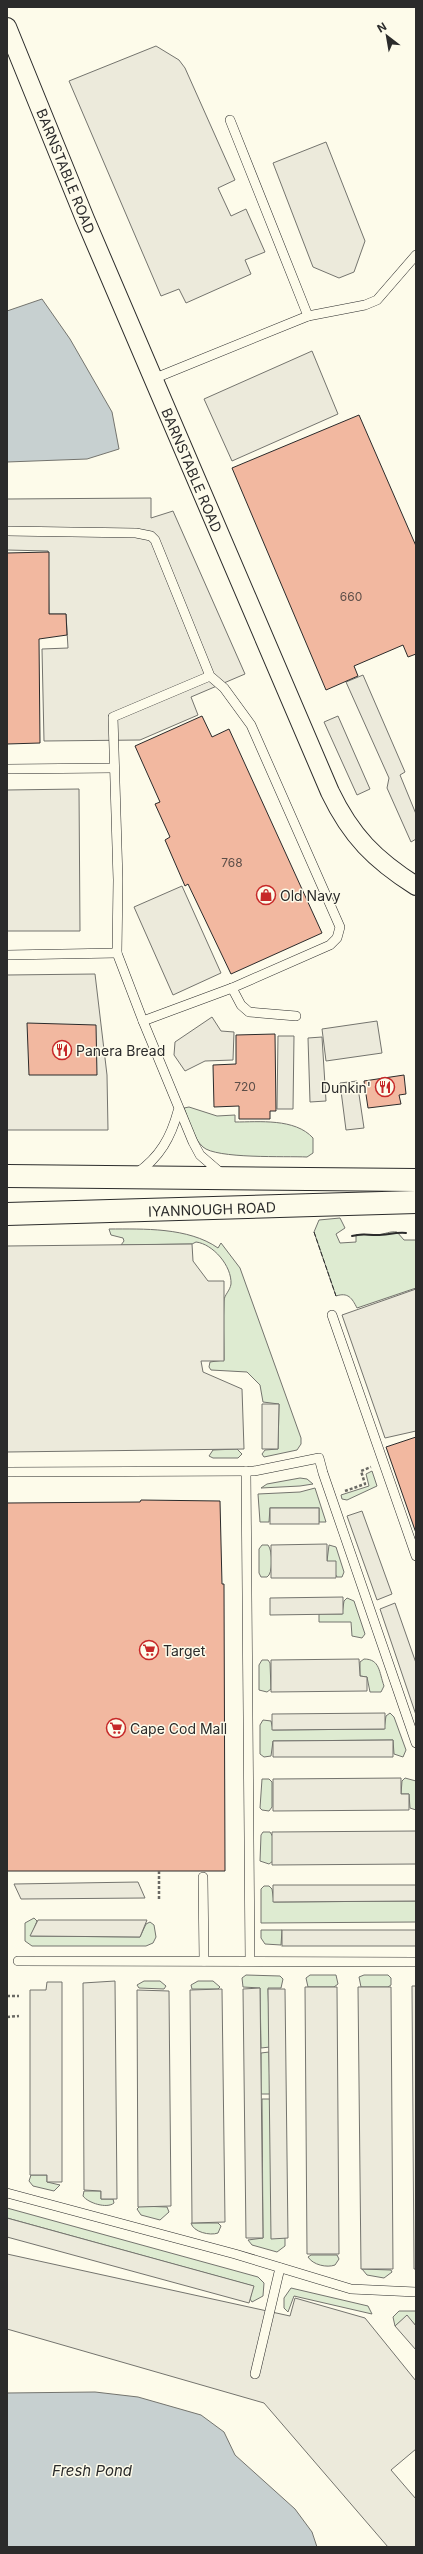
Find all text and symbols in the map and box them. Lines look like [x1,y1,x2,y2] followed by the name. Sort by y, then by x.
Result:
[367,16,407,56] north arrow
[375,19,389,36] text: N
[33,106,99,236] street label: BARNSTABLE ROAD
[158,405,226,535] street label: BARNSTABLE ROAD
[340,589,362,604] house number: 660
[221,855,243,870] house number: 768
[255,884,277,906] shop icon: Old Navy
[280,887,341,904] place label: Old Navy
[51,1039,73,1061] restaurant icon: Panera Bread
[76,1042,165,1059] place label: Panera Bread
[374,1076,396,1098] restaurant icon: Dunkin'
[234,1079,256,1094] house number: 720
[321,1079,371,1096] place label: Dunkin'
[148,1198,276,1220] street label: IYANNOUGH ROAD
[138,1639,160,1661] supermarket icon: Target
[163,1642,206,1659] place label: Target
[105,1717,127,1739] supermarket icon: Cape Cod Mall
[130,1720,227,1737] place label: Cape Cod Mall
[52,2461,133,2480] water label: Fresh Pond

